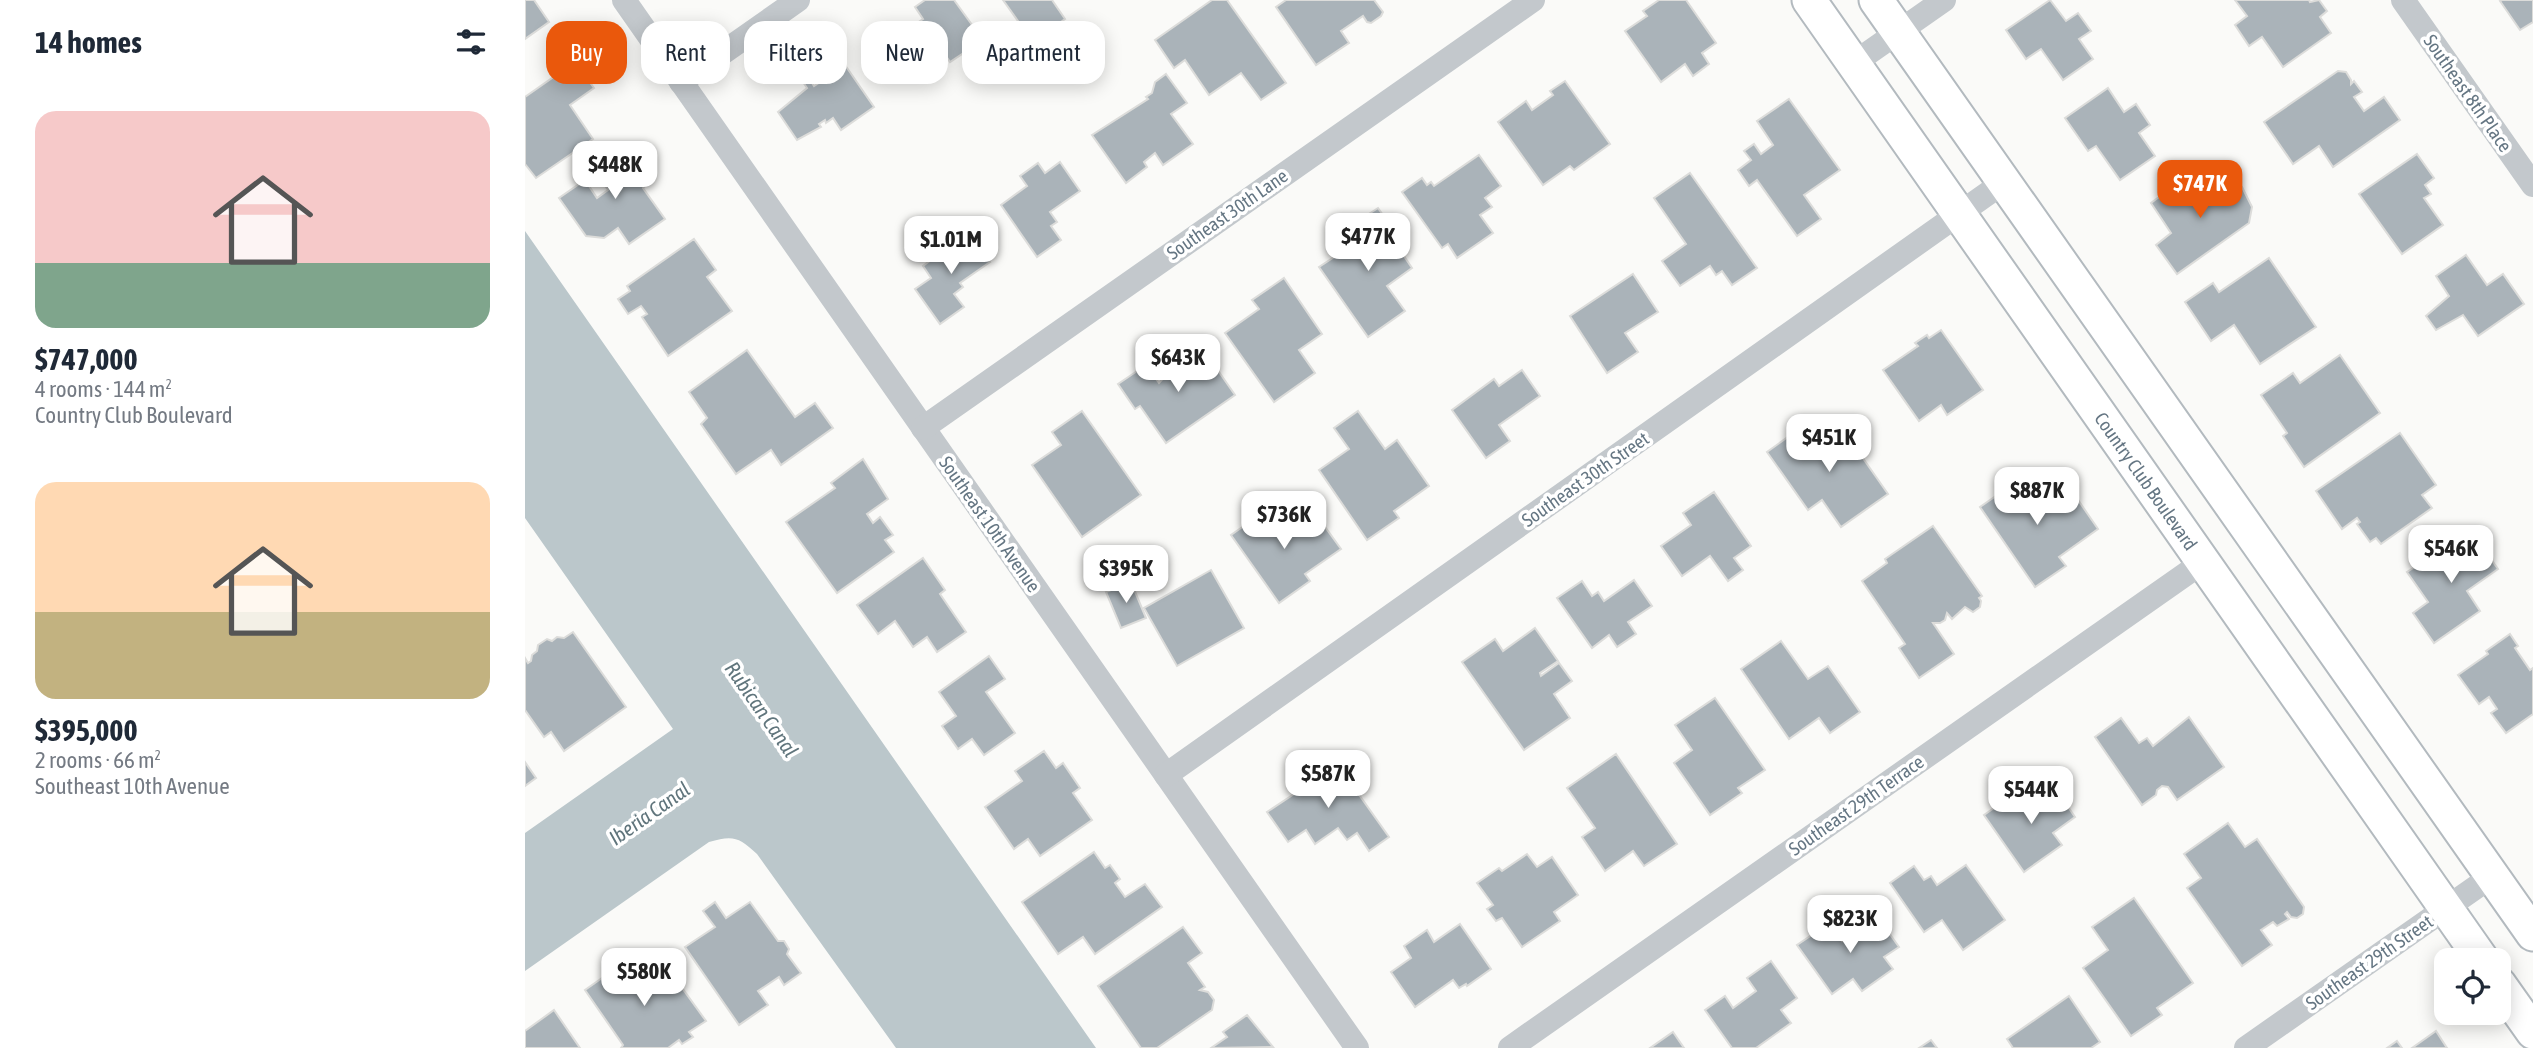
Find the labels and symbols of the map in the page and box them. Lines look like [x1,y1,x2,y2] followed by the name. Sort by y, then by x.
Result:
[2419,30,2517,156] street label: Southeast 8th Place
[566,142,664,201] pin: $448K
[2151,160,2249,220] pin: $747K
[1162,164,1292,264] street label: Southeast 30th Lane
[1319,214,1417,273] pin: $477K
[894,216,1008,276] pin: $1.01M
[1129,334,1227,394] pin: $643K
[2090,408,2202,554] street label: Country Club Boulevard
[1780,414,1878,474] pin: $451K
[1517,427,1653,531] street label: Southeast 30th Street
[935,452,1045,596] street label: Southeast 10th Avenue
[1988,468,2086,527] pin: $887K
[1235,491,1333,551] pin: $736K
[2402,526,2500,585] pin: $546K
[1077,546,1175,605] pin: $395K
[720,657,804,761] water label: Rubican Canal
[1279,750,1377,810] pin: $587K
[1784,750,1928,860] street label: Southeast 29th Terrace
[1982,766,2080,826] pin: $544K
[604,776,694,850] water label: Iberia Canal
[1801,895,1899,955] pin: $823K
[2301,910,2437,1014] street label: Southeast 29th Street
[595,948,693,1008] pin: $580K

